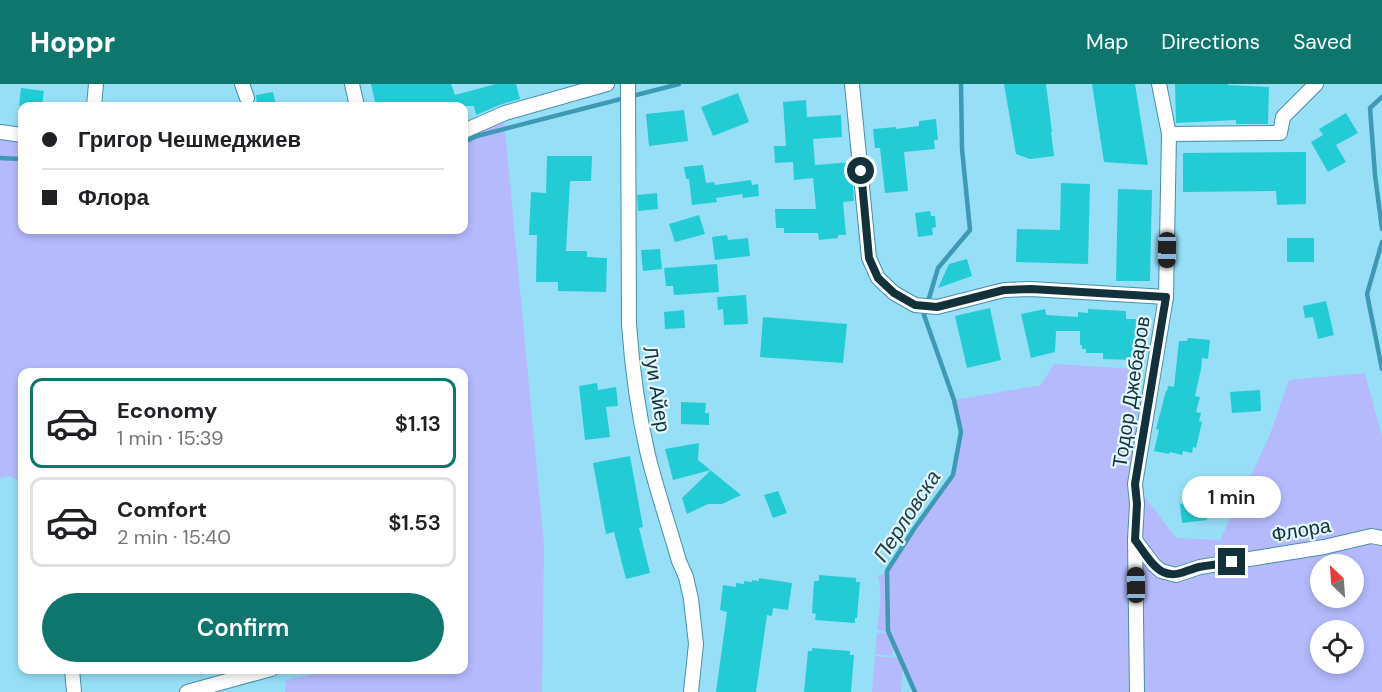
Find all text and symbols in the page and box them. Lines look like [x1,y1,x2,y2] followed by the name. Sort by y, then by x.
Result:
[30,24,115,61] text: Hoppr
[1086,28,1128,56] text: Map
[1161,28,1260,56] text: Directions
[1293,28,1352,56] text: Saved
[78,125,301,154] text: Григор Чешмеджиев
[847,157,874,184] route start
[78,183,149,212] text: Флора
[1158,232,1176,268] car
[1106,314,1156,470] street label: Тодор Джебаров
[637,344,677,434] street label: Луи Айер
[45,396,99,450] icon: car
[117,396,217,425] text: Economy
[395,409,441,438] text: $1.13
[117,425,224,451] text: 1 min · 15:39
[867,465,947,567] water label: Перловска
[1182,475,1282,517] callout: 1 min
[1208,484,1255,510] text: 1 min
[45,495,99,549] icon: car
[117,495,207,524] text: Comfort
[388,508,441,537] text: $1.53
[1269,512,1334,548] street label: Флора
[117,524,231,550] text: 2 min · 15:40
[1218,548,1245,575] route end
[1310,554,1364,608] north arrow
[1310,554,1364,674] map controls
[1127,567,1145,603] car
[42,593,444,662] button: Confirm
[1310,620,1364,674] button: locate

